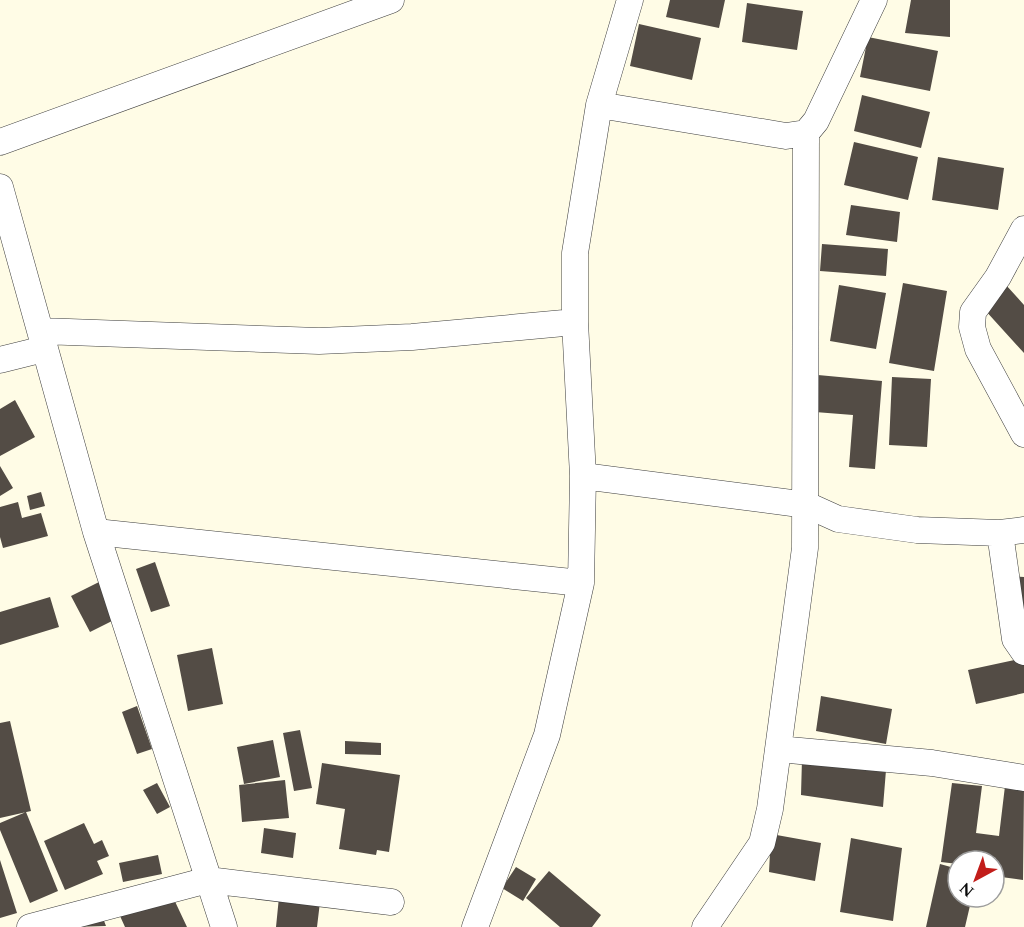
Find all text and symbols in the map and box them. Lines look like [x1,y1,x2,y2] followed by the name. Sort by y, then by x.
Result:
[946,849,1006,909] north arrow
[954,876,980,903] text: N

